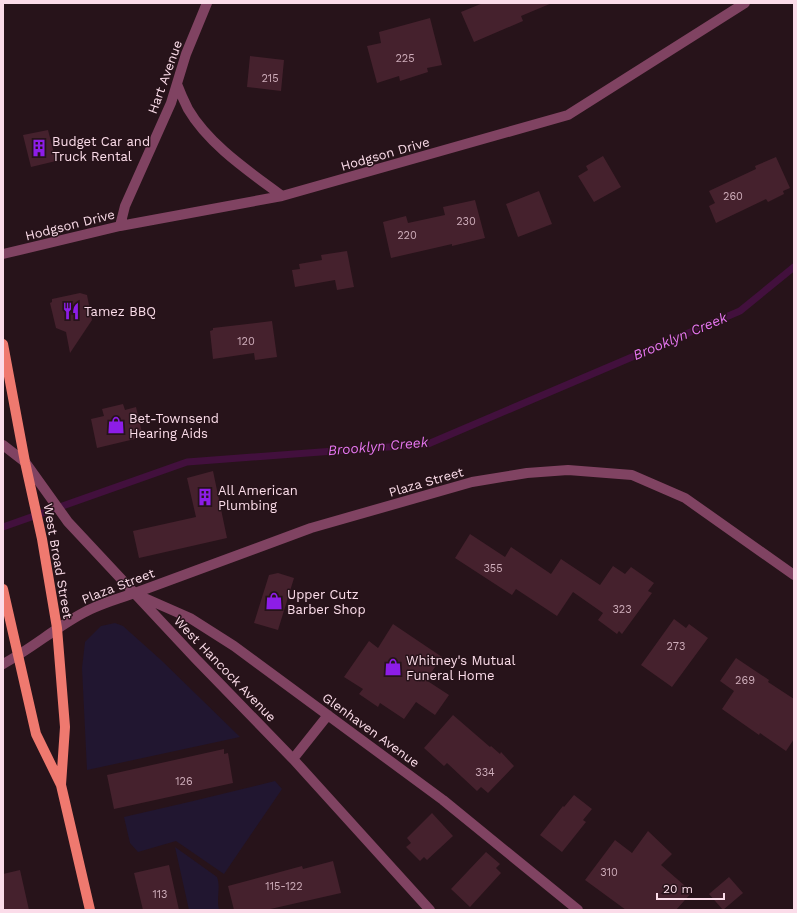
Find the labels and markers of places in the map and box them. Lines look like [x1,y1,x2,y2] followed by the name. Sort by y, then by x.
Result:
[52,134,150,164] place label: Budget Car and Truck Rental
[29,138,49,158] building icon: Budget Car and Truck Rental
[61,301,81,321] restaurant icon: Tamez BBQ
[84,304,156,319] place label: Tamez BBQ
[129,411,219,441] place label: Bet-Townsend Hearing Aids
[106,415,126,435] shop icon: Bet-Townsend Hearing Aids
[218,483,298,513] place label: All American Plumbing
[195,487,215,507] building icon: All American Plumbing
[287,587,366,617] place label: Upper Cutz Barber Shop
[264,591,284,611] shop icon: Upper Cutz Barber Shop
[406,653,515,683] place label: Whitney's Mutual Funeral Home
[383,657,403,677] shop icon: Whitney's Mutual Funeral Home

